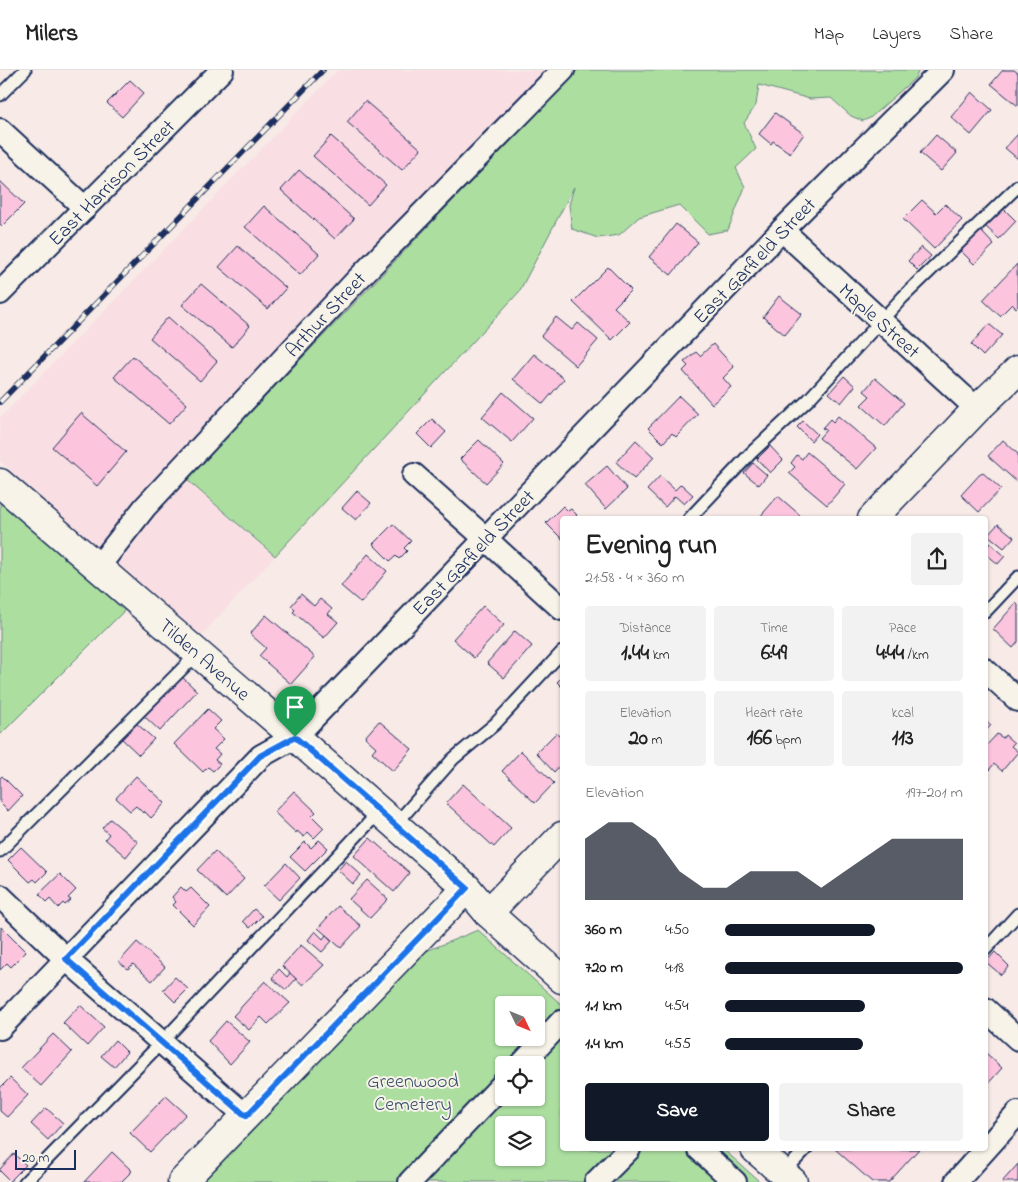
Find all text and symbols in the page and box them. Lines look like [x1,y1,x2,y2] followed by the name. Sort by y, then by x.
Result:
[25,17,78,52] text: Milers
[814,22,844,48] text: Map
[872,22,922,48] text: Layers
[950,22,993,48] text: Share
[43,114,183,254] street label: East Harrison Street
[688,192,824,332] street label: East Garfield Street
[279,266,374,365] street label: Arthur Street
[831,277,926,367] street label: Maple Street
[407,484,543,624] street label: East Garfield Street
[585,526,717,567] text: Evening run
[911,533,963,585] button: share
[585,566,684,590] text: 21:58 · 4 × 360 m
[151,613,256,709] street label: Tilden Avenue
[620,618,671,639] text: Distance
[760,618,788,639] text: Time
[889,618,916,639] text: Pace
[621,639,649,669] text: 1.44
[761,639,787,669] text: 6:49
[876,639,904,669] text: 4:44
[649,645,670,666] text: km
[904,645,929,666] text: /km
[274,686,316,737] pin
[281,693,309,721] icon: arrive
[620,703,671,724] text: Elevation
[745,703,803,724] text: Heart rate
[892,703,914,724] text: kcal
[628,724,648,754] text: 20
[747,724,772,754] text: 166
[892,724,914,754] text: 113
[648,730,662,751] text: m
[772,730,801,751] text: bpm
[585,781,644,805] text: Elevation
[906,781,963,805] text: 197–201 m
[585,918,622,942] text: 360 m
[665,918,689,942] text: 4:50
[585,956,623,980] text: 720 m
[665,956,684,980] text: 4:18
[585,994,622,1018] text: 1.1 km
[665,994,689,1018] text: 4:54
[495,996,545,1046] north arrow
[495,996,545,1166] map controls
[585,1032,623,1056] text: 1.4 km
[665,1032,691,1056] text: 4:55
[495,1056,545,1106] button: locate
[367,1068,459,1120] park label: Greenwood Cemetery
[585,1083,769,1141] button: Save
[779,1083,963,1141] button: Share
[495,1116,545,1166] button: layers
[15,1147,76,1170] scale bar
[22,1148,49,1169] text: 20 m

